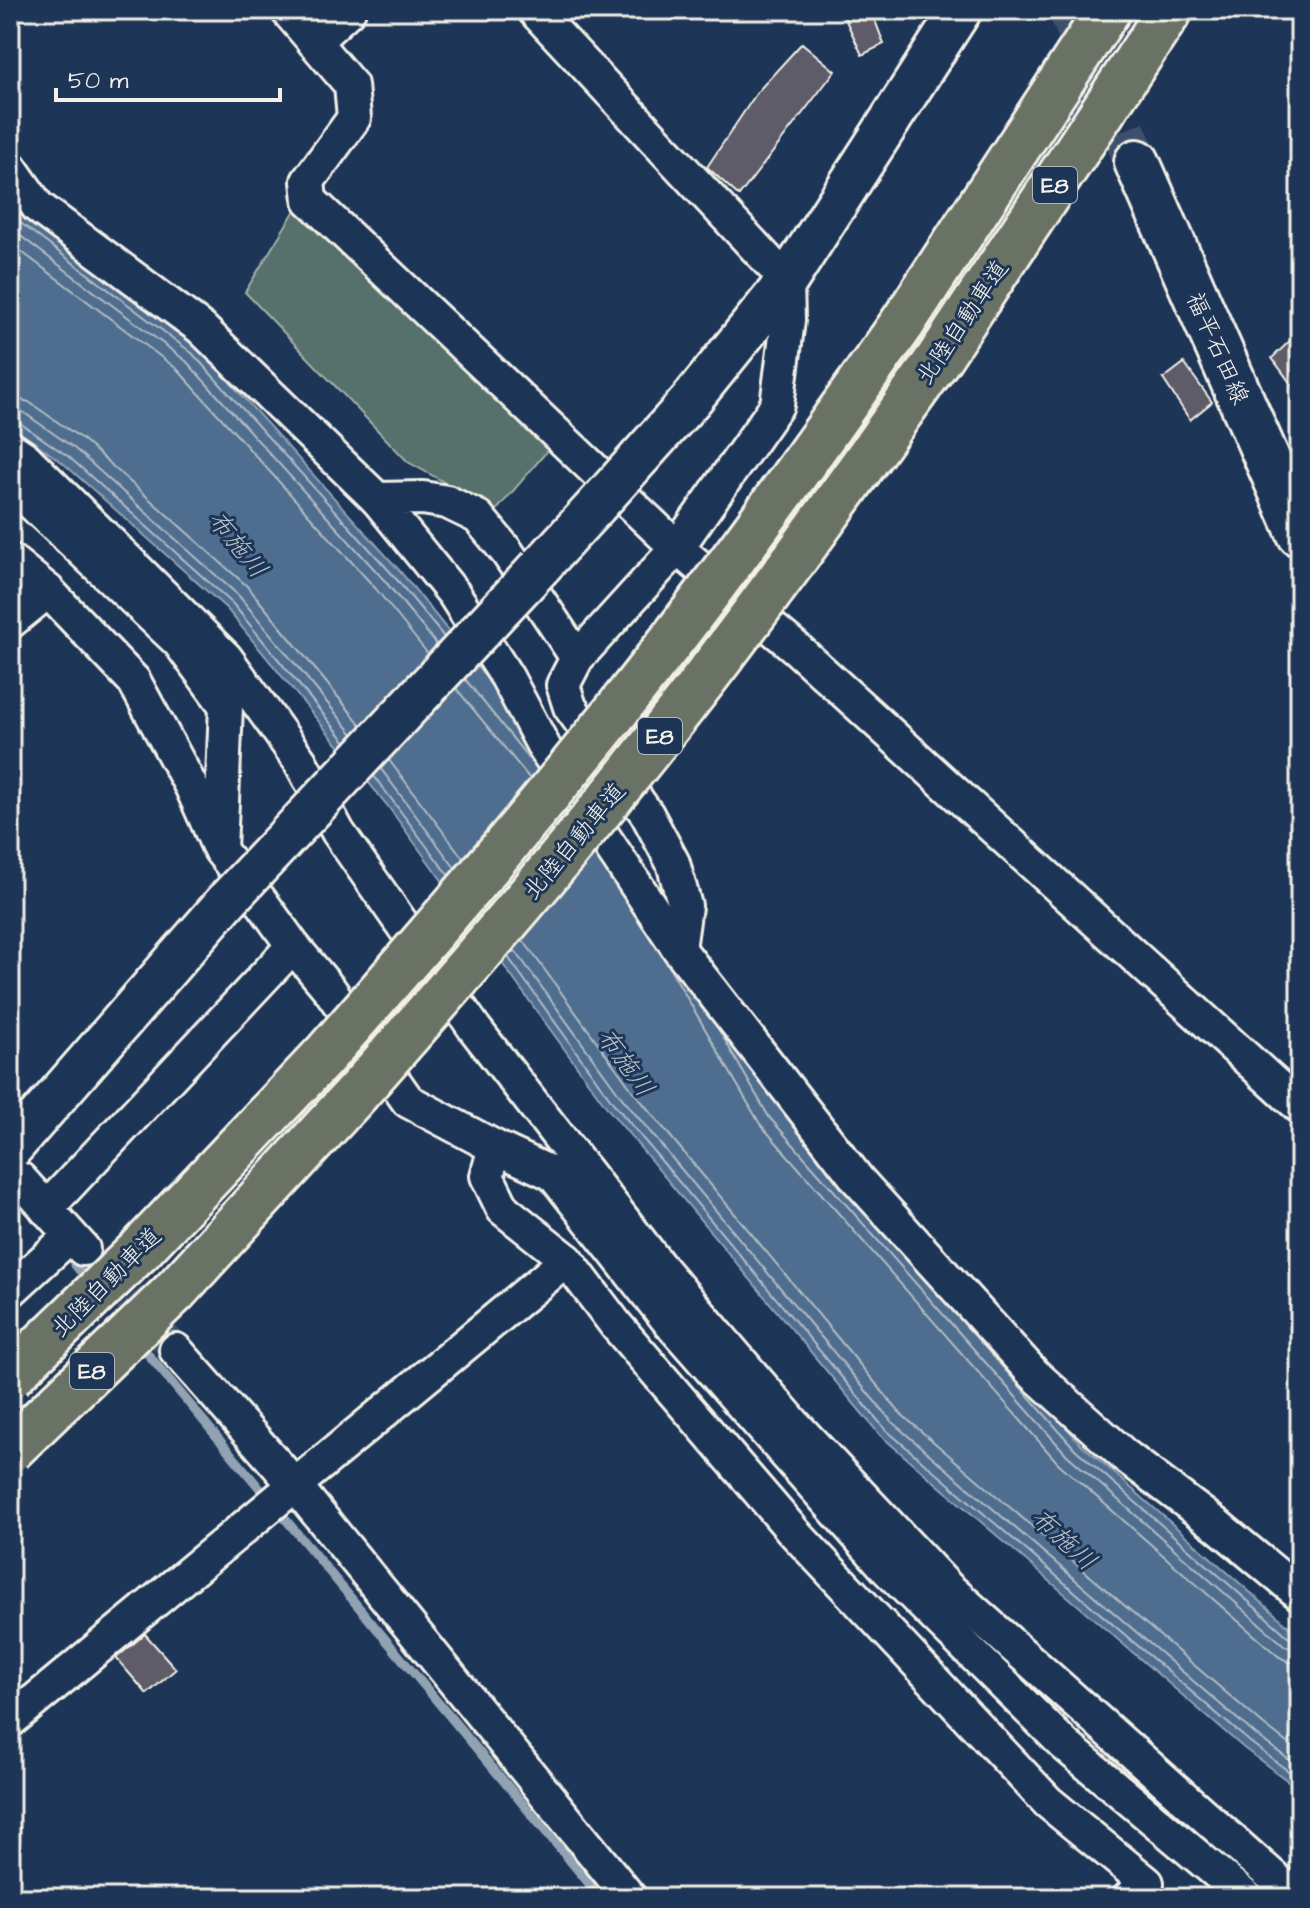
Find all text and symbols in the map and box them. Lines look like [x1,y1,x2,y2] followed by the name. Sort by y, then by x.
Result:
[56,52,280,102] scale bar
[68,64,129,98] text: 50 m
[1033,167,1077,203] road number: E8
[908,253,1017,392] street label: 北陸自動車道
[1177,287,1257,410] street label: 福平石田線
[199,503,276,586] water label: 布施川
[638,718,682,754] road number: E8
[515,776,634,908] street label: 北陸自動車道
[588,1020,663,1105] water label: 布施川
[44,1220,170,1346] street label: 北陸自動車道
[70,1353,114,1389] road number: E8
[1022,1500,1104,1579] water label: 布施川

